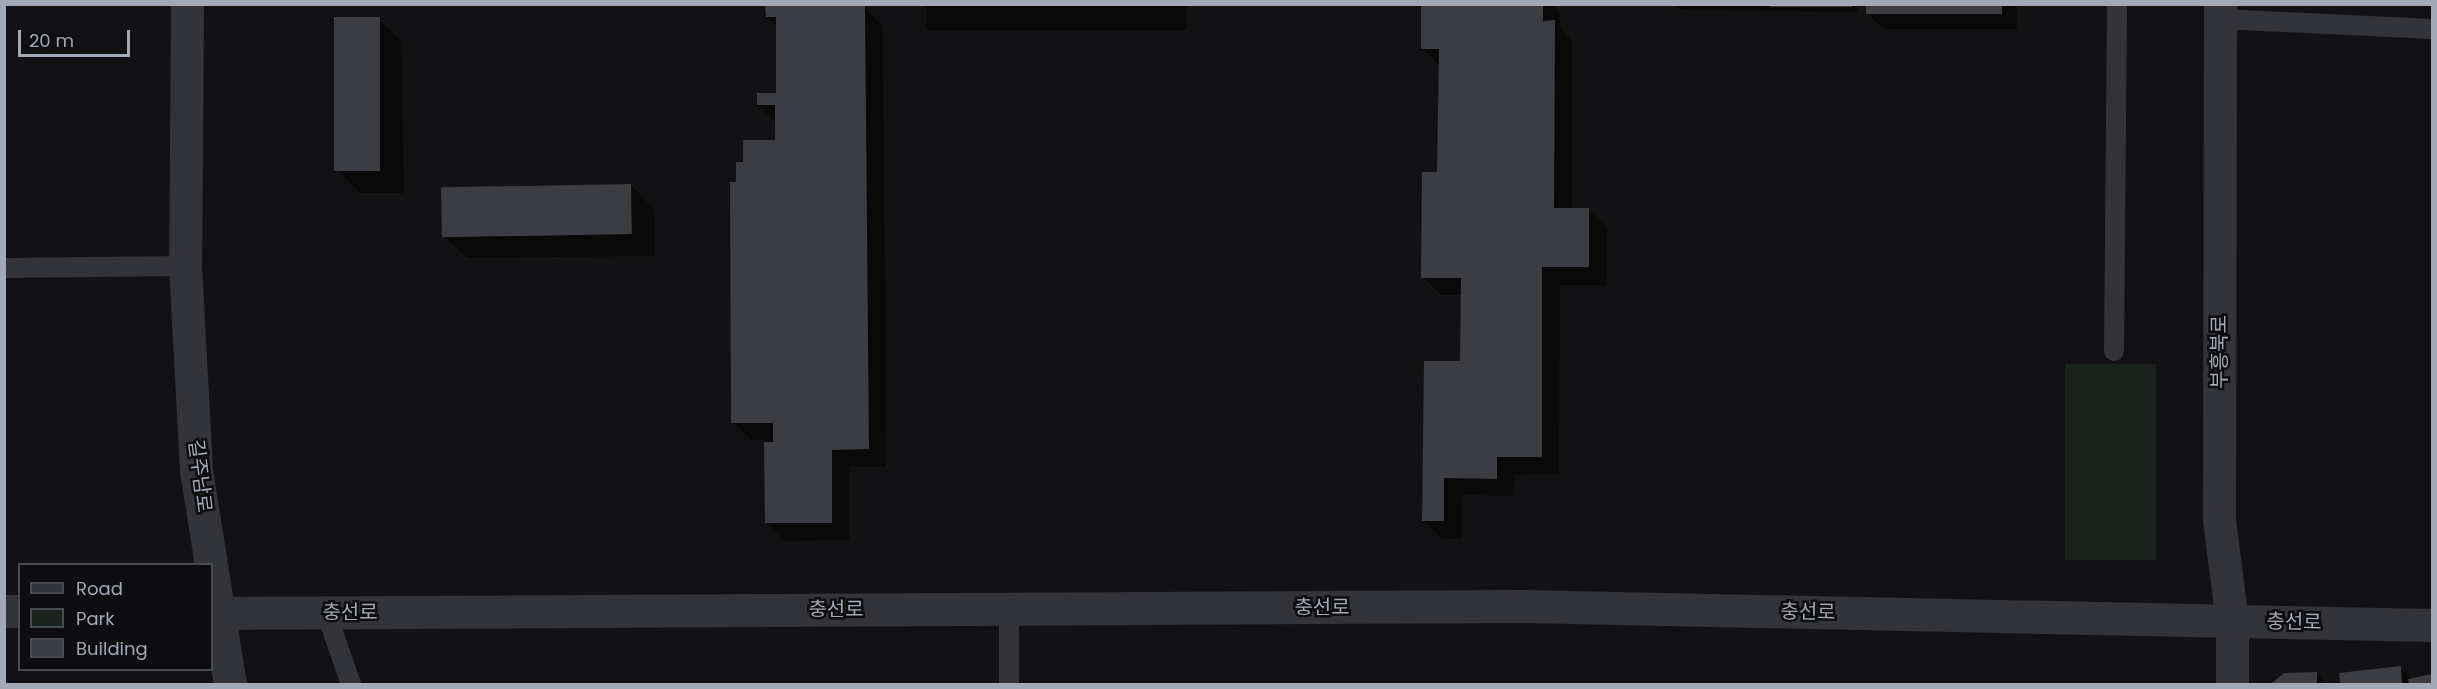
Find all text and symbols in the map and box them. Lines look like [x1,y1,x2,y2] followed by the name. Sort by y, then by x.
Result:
[21,18,134,56] scale bar
[29,28,74,53] text: 20 m
[2207,315,2231,389] street label: 부흥북로
[184,438,216,514] street label: 길주남로
[18,563,213,671] legend
[76,576,123,601] text: Road
[1294,595,1350,619] street label: 충선로
[808,597,864,621] street label: 충선로
[322,600,378,624] street label: 충선로
[1780,600,1836,624] street label: 충선로
[76,606,115,631] text: Park
[2266,610,2322,634] street label: 충선로
[76,636,148,661] text: Building

